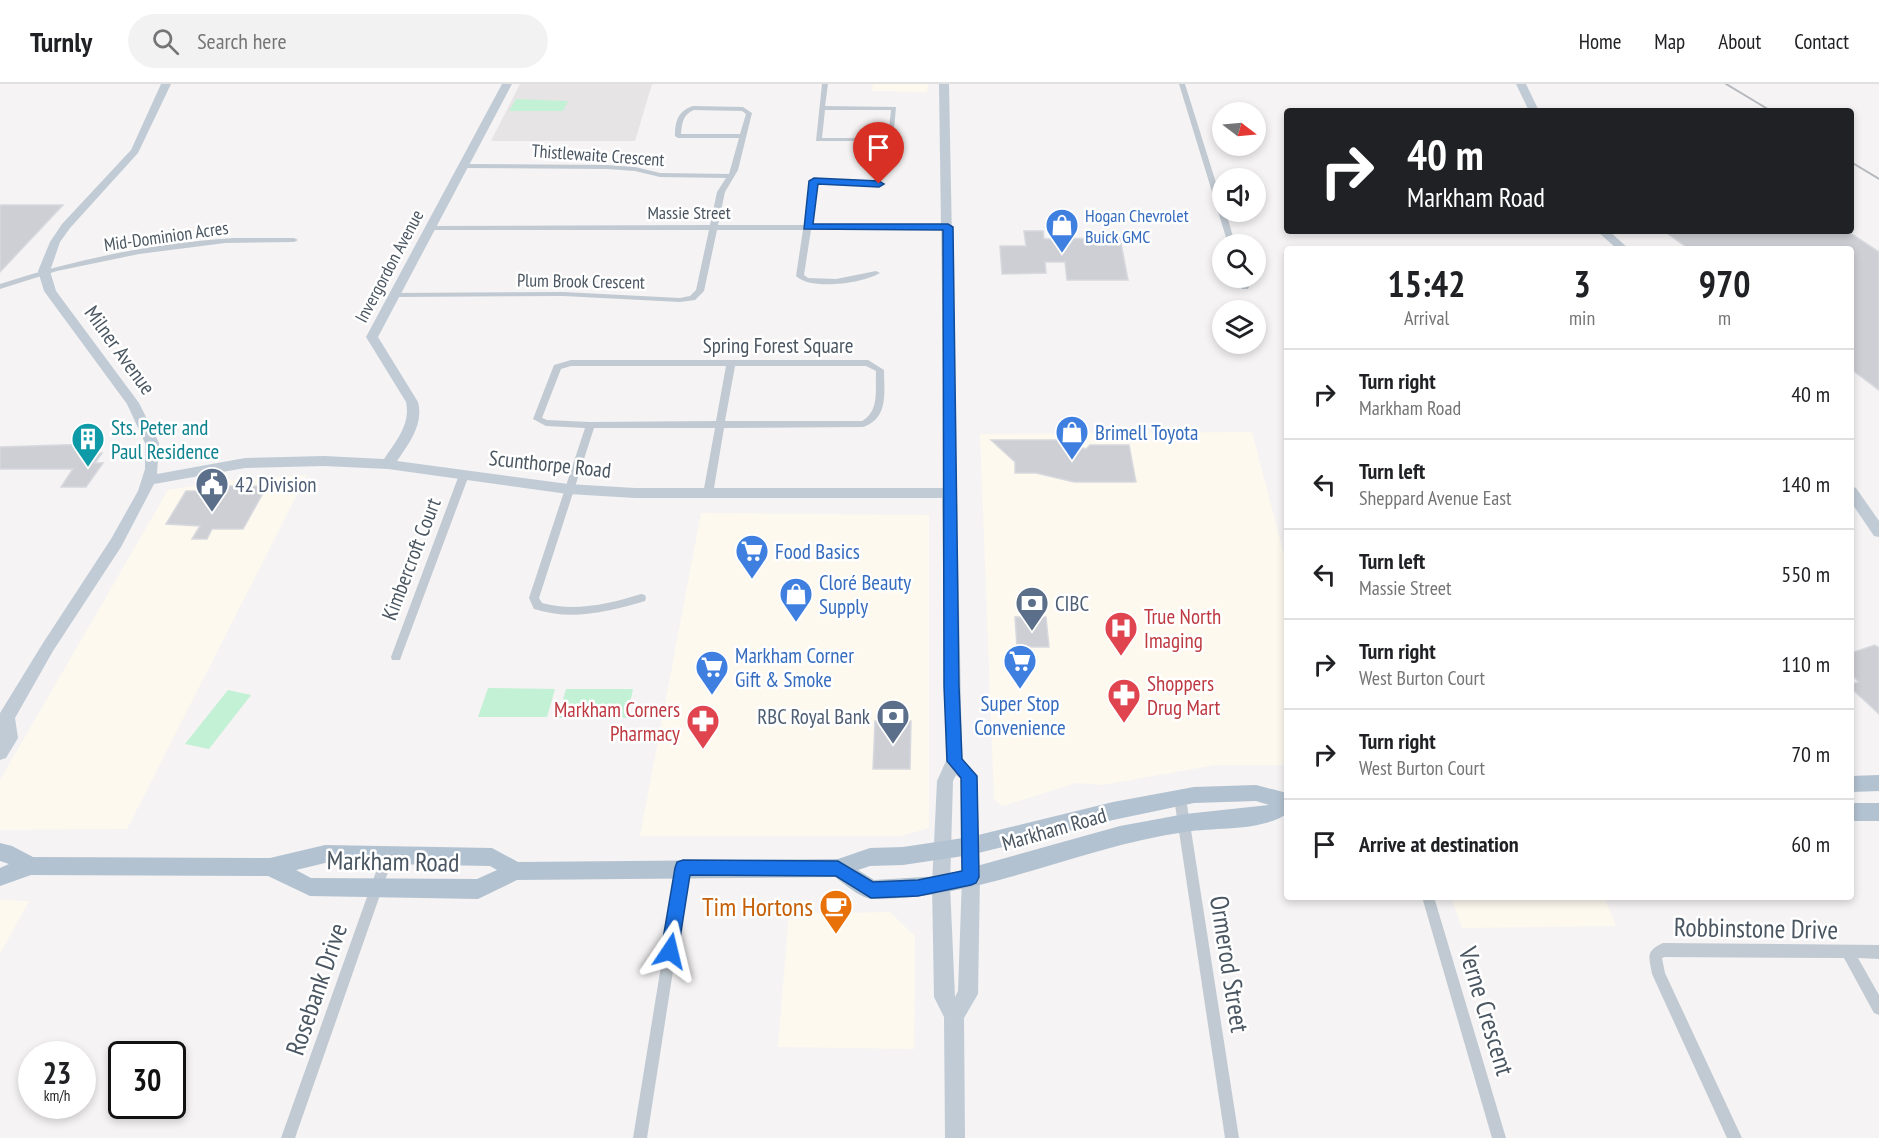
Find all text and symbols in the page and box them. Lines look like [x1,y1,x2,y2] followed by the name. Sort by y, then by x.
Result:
[128,14,548,68] search box
[30,23,92,60] text: Turnly
[149,25,182,58] icon: search
[197,27,287,55] text: Search here
[1579,28,1621,55] text: Home
[1654,28,1685,55] text: Map
[1718,28,1761,55] text: About
[1794,28,1849,55] text: Contact
[1212,102,1266,156] north arrow
[1212,102,1266,354] map controls
[853,122,904,184] pin
[1407,127,1484,182] text: 40 m
[862,131,895,164] icon: arrive
[1308,132,1386,210] icon: right
[531,139,665,171] street label: Thistlewaite Crescent
[1212,168,1266,222] button: sound
[1407,180,1545,214] text: Markham Road
[647,201,731,224] street label: Massie Street
[1085,204,1189,248] place label: Hogan Chevrolet Buick GMC
[350,206,428,326] street label: Invergordon Avenue
[1044,207,1080,254] shop icon: Hogan Chevrolet Buick GMC
[102,216,230,256] street label: Mid-Dominion Acres
[1212,234,1266,288] button: search
[1388,260,1465,307] text: 15:42
[1573,260,1591,307] text: 3
[1699,260,1750,307] text: 970
[517,268,645,294] street label: Plum Brook Crescent
[79,300,161,400] street label: Milner Avenue
[1212,300,1266,354] button: layers
[1404,305,1449,331] text: Arrival
[1569,305,1595,331] text: min
[1718,305,1731,331] text: m
[703,332,853,359] street label: Spring Forest Square
[1359,367,1436,395] text: Turn right
[1308,378,1341,411] icon: right
[1791,380,1830,408] text: 40 m
[1359,395,1461,421] text: Markham Road
[111,414,219,465] place label: Sts. Peter and Paul Residence
[1054,414,1090,461] shop icon: Brimell Toyota
[1095,419,1198,446] place label: Brimell Toyota
[70,421,106,468] building icon: Sts. Peter and Paul Residence
[488,444,612,484] street label: Scunthorpe Road
[1359,457,1425,485] text: Turn left
[194,466,230,513] public building icon: 42 Division
[1308,468,1341,501] icon: left
[1781,470,1830,498] text: 140 m
[235,471,317,498] place label: 42 Division
[1359,485,1512,511] text: Sheppard Avenue East
[375,494,447,624] street label: Kimbercroft Court
[734,533,770,580] supermarket icon: Food Basics
[775,538,860,565] place label: Food Basics
[1359,547,1425,575] text: Turn left
[1308,558,1341,591] icon: left
[1781,560,1830,588] text: 550 m
[819,569,911,620] place label: Cloré Beauty Supply
[1359,575,1452,601] text: Massie Street
[778,576,814,623] shop icon: Cloré Beauty Supply
[1014,585,1050,632] bank icon: CIBC
[1055,590,1089,617] place label: CIBC
[1144,603,1221,654] place label: True North Imaging
[1103,610,1139,657] hospital icon: True North Imaging
[1359,637,1436,665] text: Turn right
[735,642,854,693] place label: Markham Corner Gift & Smoke
[1002,643,1038,690] supermarket icon: Super Stop Convenience
[1308,648,1341,681] icon: right
[694,649,730,696] supermarket icon: Markham Corner Gift & Smoke
[1781,650,1830,678] text: 110 m
[1359,665,1485,691] text: West Burton Court
[1147,670,1220,721] place label: Shoppers Drug Mart
[1106,677,1142,724] pharmacy icon: Shoppers Drug Mart
[974,690,1066,741] place label: Super Stop Convenience
[554,696,680,747] place label: Markham Corners Pharmacy
[875,698,911,745] bank icon: RBC Royal Bank
[685,703,721,750] pharmacy icon: Markham Corners Pharmacy
[757,703,870,730] place label: RBC Royal Bank
[1359,727,1436,755] text: Turn right
[1308,738,1341,771] icon: right
[1791,740,1830,768] text: 70 m
[1359,755,1485,781] text: West Burton Court
[999,801,1109,857] street label: Markham Road
[1308,828,1341,861] icon: arrive
[1359,830,1519,858] text: Arrive at destination
[1791,830,1830,858] text: 60 m
[326,843,460,879] street label: Markham Road
[818,888,854,935] cafe icon: Tim Hortons
[702,890,813,923] place label: Tim Hortons
[1203,893,1257,1035] street label: Ormerod Street
[1674,910,1838,946] street label: Robbinstone Drive
[278,919,354,1059] street label: Rosebank Drive
[638,919,702,983] position arrow
[1452,942,1522,1079] street label: Verne Crescent
[108,1041,186,1119] speed limit sign: 30
[43,1053,71,1092] text: 23
[44,1086,70,1105] text: km/h

